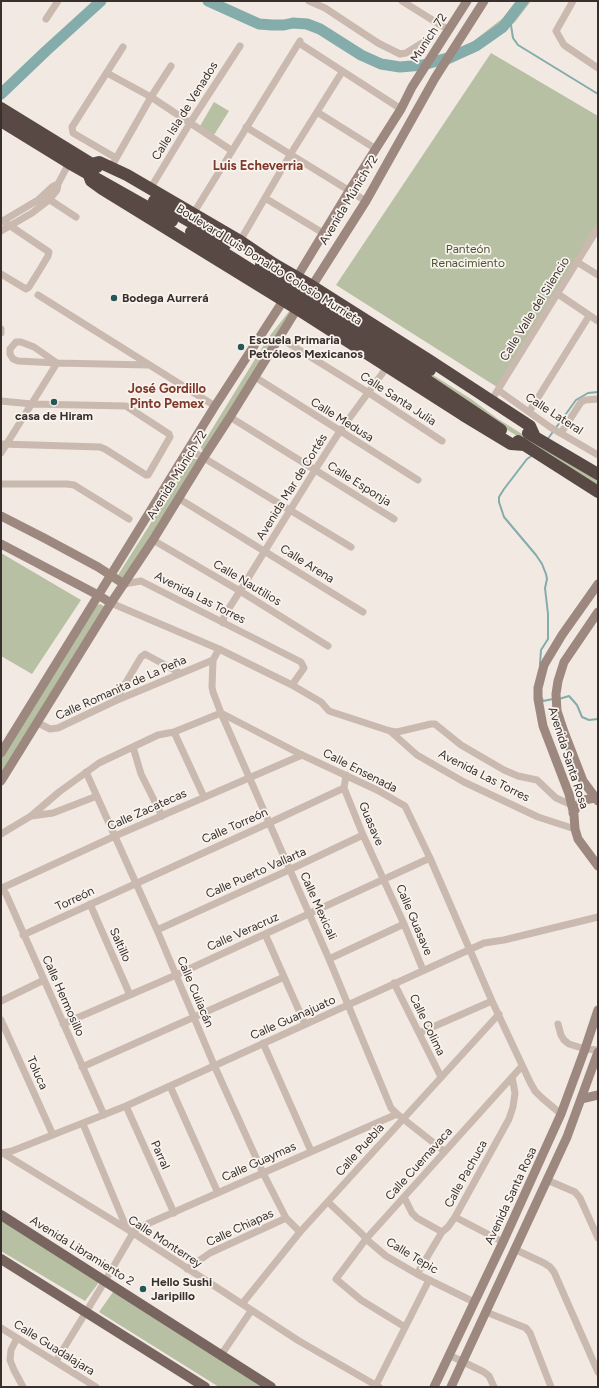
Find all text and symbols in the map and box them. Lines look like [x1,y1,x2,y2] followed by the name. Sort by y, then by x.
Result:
[408,11,450,65] street label: Munich 72
[149,59,221,163] street label: Calle Isla de Venados
[317,153,381,247] street label: Avenida Múnich 72
[213,158,303,174] district label: Luis Echeverria
[173,201,365,329] street label: Boulevard Luis Donaldo Colosio Murrieta
[431,242,505,270] park label: Panteón Renacimiento
[497,254,573,364] street label: Calle Valle del Silencio
[122,291,209,305] place label: Bodega Aurrerá
[109,293,119,303] marker: Bodega Aurrerá
[249,333,363,361] place label: Escuela Primaria Petróleos Mexicanos
[236,342,246,352] marker: Escuela Primaria Petróleos Mexicanos
[357,369,439,429] street label: Calle Santa Julia
[128,381,206,412] district label: José Gordillo Pinto Pemex
[522,390,586,438] street label: Calle Lateral
[308,395,376,445] street label: Calle Medusa
[49,397,59,407] marker: casa de Hiram
[15,409,93,423] place label: casa de Hiram
[144,428,210,522] street label: Avenida Múnich 72
[253,431,331,543] street label: Avenida Mar de Cortés
[325,459,393,509] street label: Calle Esponja
[277,542,337,586] street label: Calle Arena
[210,557,284,609] street label: Calle Nautilios
[152,569,248,627] street label: Avenida Las Torres
[53,653,189,723] street label: Calle Romanita de La Peña
[545,705,591,811] street label: Avenida Santa Rosa
[320,746,400,796] street label: Calle Ensenada
[436,747,532,805] street label: Avenida Las Torres
[105,786,189,834] street label: Calle Zacatecas
[355,800,387,848] street label: Guasave
[200,805,270,847] street label: Calle Torreón
[204,844,308,902] street label: Calle Puerto Vallarta
[297,870,339,942] street label: Calle Mexicali
[393,882,435,958] street label: Calle Guasave
[53,884,97,914] street label: Torreón
[205,910,281,954] street label: Calle Veracruz
[106,926,134,964] street label: Saltillo
[39,953,87,1039] street label: Calle Hermosillo
[174,954,216,1030] street label: Calle Culiacán
[406,992,448,1058] street label: Calle Colima
[248,993,338,1043] street label: Calle Guanajuato
[23,1054,51,1092] street label: Toluca
[333,1121,387,1179] street label: Calle Puebla
[383,1125,455,1203] street label: Calle Cuernavaca
[147,1138,173,1172] street label: Parral
[442,1138,490,1210] street label: Calle Pachuca
[220,1139,298,1185] street label: Calle Guaymas
[482,1145,540,1247] street label: Avenida Santa Rosa
[204,1206,276,1250] street label: Calle Chiapas
[27,1213,137,1289] street label: Avenida Libramiento 2
[125,1213,205,1271] street label: Calle Monterrey
[383,1235,441,1277] street label: Calle Tepic
[151,1275,212,1303] place label: Hello Sushi Jaripillo
[138,1284,148,1294] marker: Hello Sushi Jaripillo
[11,1317,97,1379] street label: Calle Guadalajara

